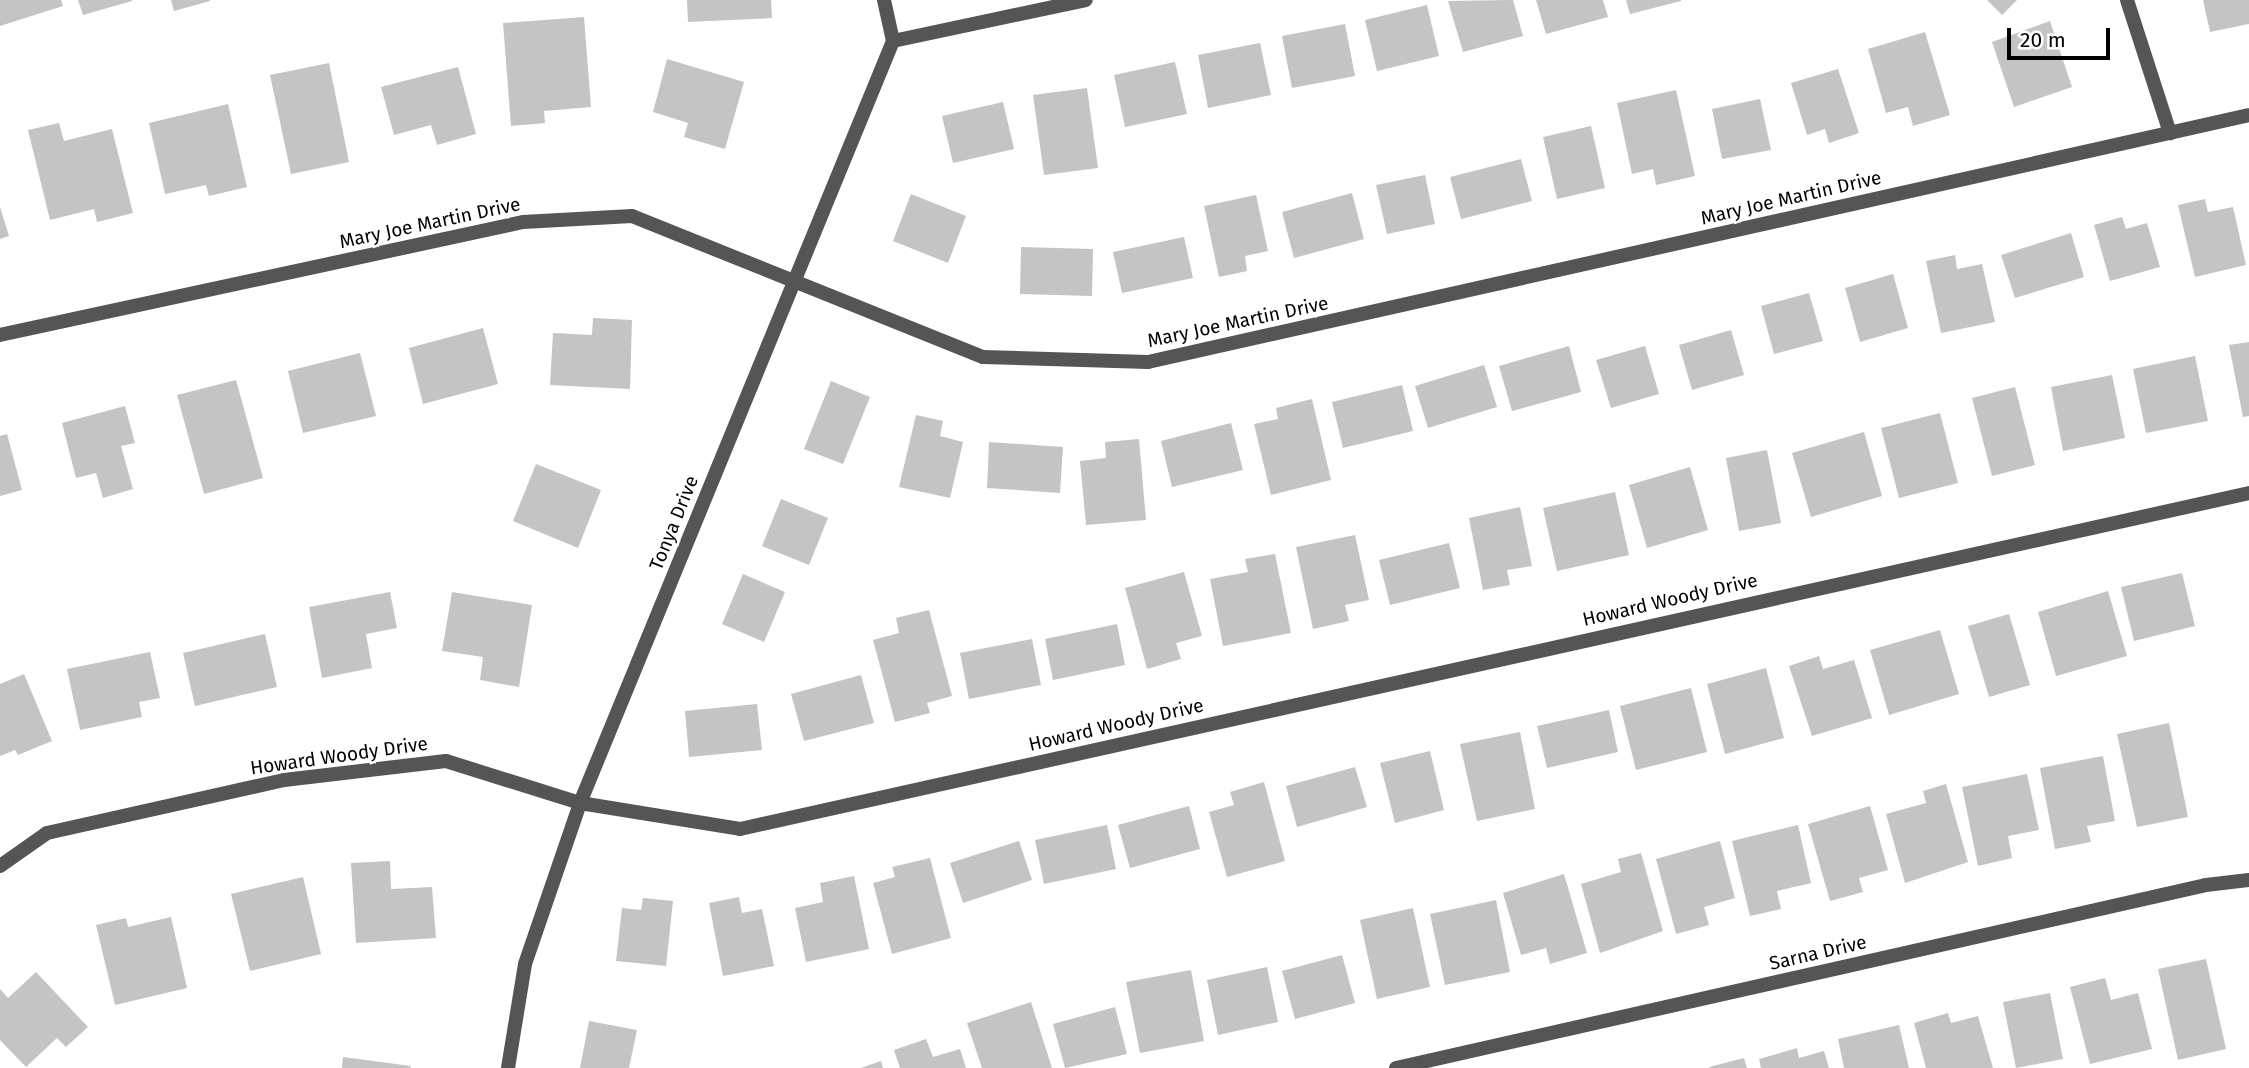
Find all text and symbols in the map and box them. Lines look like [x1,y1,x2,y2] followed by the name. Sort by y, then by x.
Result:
[2011,14,2114,58] scale bar
[2020,27,2066,53] text: 20 m
[1699,166,1883,230] street label: Mary Joe Martin Drive
[337,193,523,253] street label: Mary Joe Martin Drive
[1145,292,1331,352] street label: Mary Joe Martin Drive
[645,472,703,574] street label: Tonya Drive
[1580,569,1760,631] street label: Howard Woody Drive
[1026,694,1206,756] street label: Howard Woody Drive
[249,732,429,780] street label: Howard Woody Drive
[1767,931,1869,975] street label: Sarna Drive

